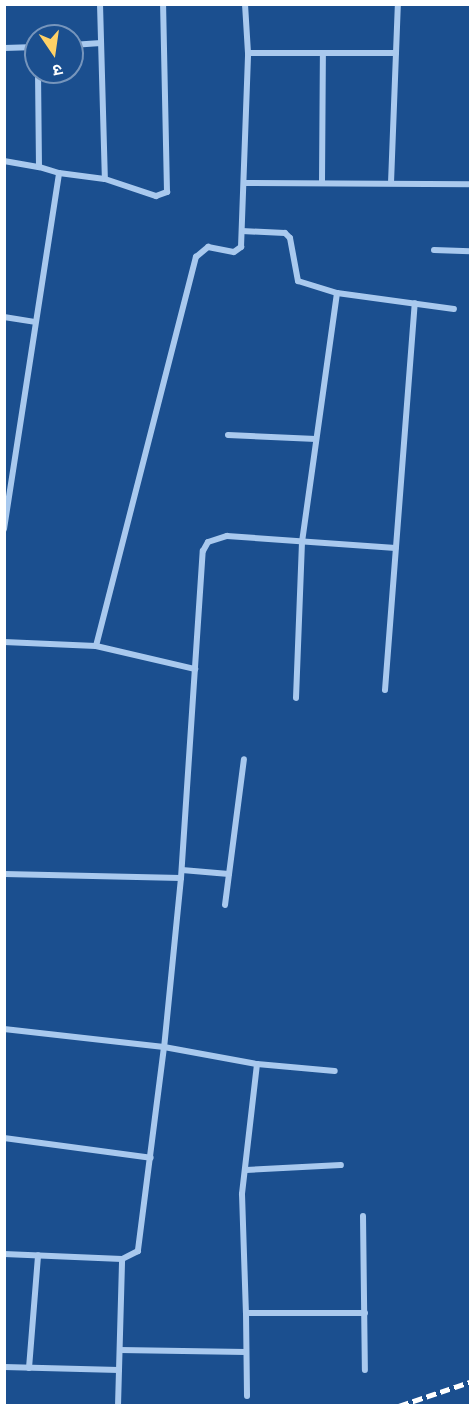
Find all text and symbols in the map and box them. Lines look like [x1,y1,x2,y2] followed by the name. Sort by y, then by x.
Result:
[24,24,84,84] north arrow
[51,60,64,80] text: उ

